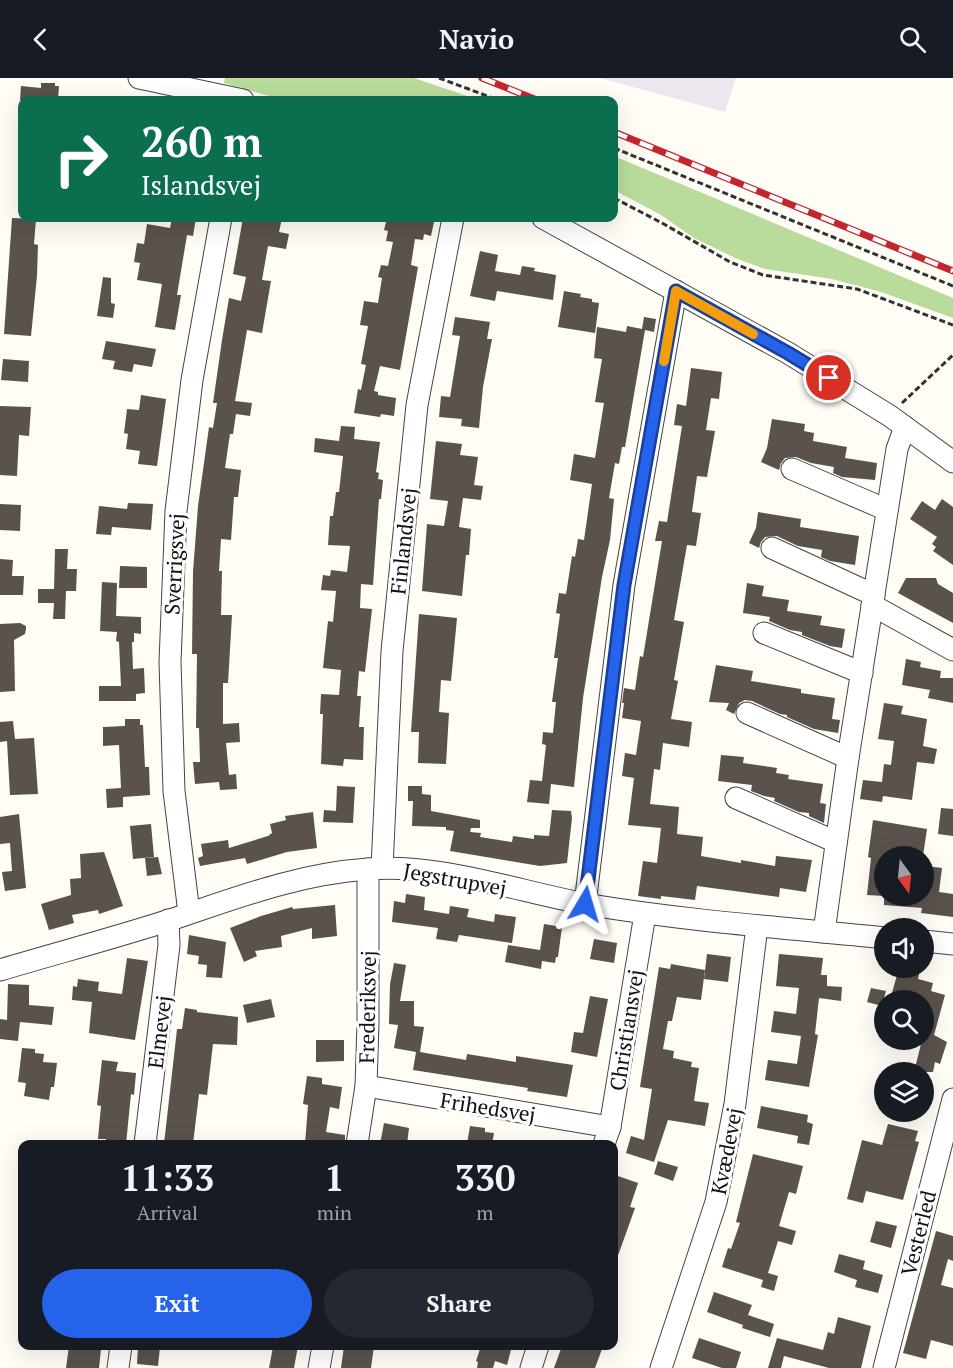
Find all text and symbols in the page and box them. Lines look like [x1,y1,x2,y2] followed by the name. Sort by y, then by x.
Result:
[439,21,514,57] text: Navio
[24,23,57,56] icon: back
[896,23,929,56] icon: search
[141,113,262,169] text: 260 m
[42,120,120,198] icon: right
[141,167,261,203] text: Islandsvej
[803,352,854,403] pin
[812,361,845,394] icon: arrive
[383,486,423,596] street label: Finlandsvej
[157,513,191,615] street label: Sverrigsvej
[874,846,934,906] north arrow
[874,846,934,1122] map controls
[401,856,509,902] street label: Jegstrupvej
[553,872,617,936] position arrow
[874,918,934,978] button: sound
[352,950,382,1064] street label: Frederiksvej
[603,967,649,1093] street label: Christiansvej
[874,990,934,1050] button: search
[141,994,177,1070] street label: Elmevej
[874,1062,934,1122] button: layers
[438,1086,538,1128] street label: Frihedsvej
[704,1105,748,1197] street label: Kvædevej
[121,1154,214,1201] text: 11:33
[324,1154,345,1201] text: 1
[454,1154,515,1201] text: 330
[894,1187,942,1279] street label: Vesterled
[137,1199,198,1226] text: Arrival
[317,1199,352,1226] text: min
[476,1199,494,1226] text: m
[42,1269,312,1338] button: Exit
[324,1269,594,1338] button: Share

